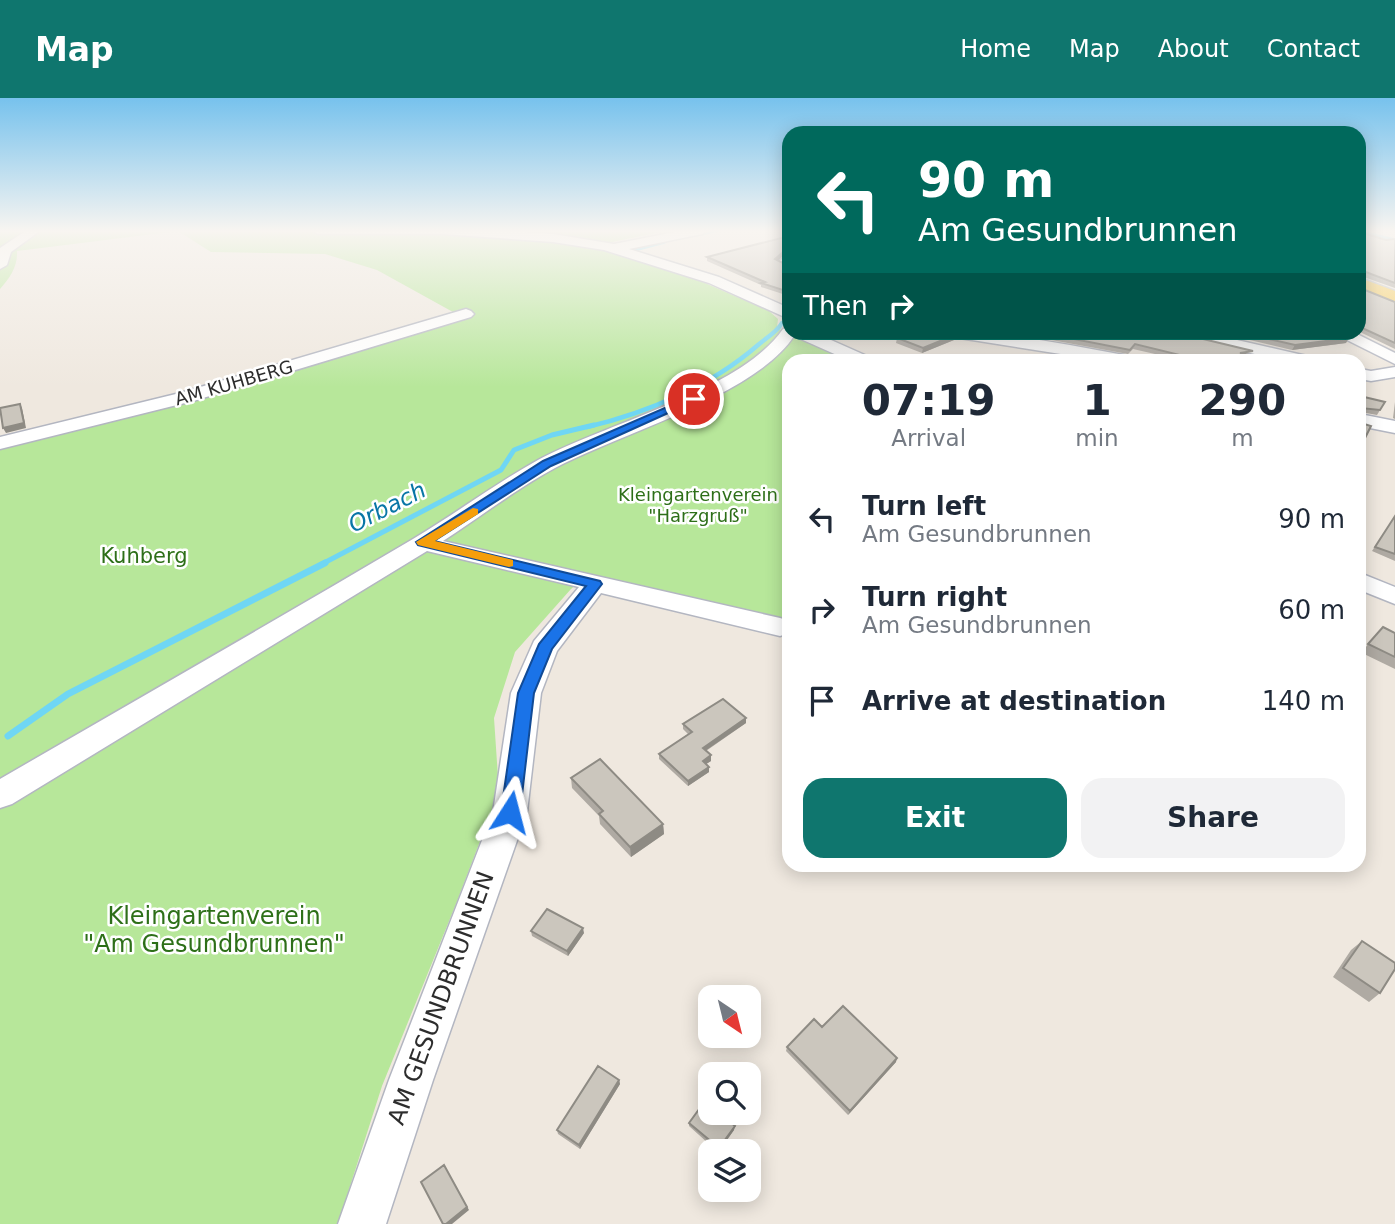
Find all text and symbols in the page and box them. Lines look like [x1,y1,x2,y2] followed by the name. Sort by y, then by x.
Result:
[35,30,114,69] text: Map
[960,35,1031,63] text: Home
[1069,35,1120,63] text: Map
[1158,35,1229,63] text: About
[1267,35,1360,63] text: Contact
[918,152,1054,209] text: 90 m
[803,154,894,245] icon: left
[918,211,1238,249] text: Am Gesundbrunnen
[882,287,920,325] icon: right
[803,291,868,321] text: Then
[172,356,295,409] street label: AM KUHBERG
[664,369,724,429] pin
[862,376,996,425] text: 07:19
[1082,376,1112,425] text: 1
[1199,376,1286,425] text: 290
[675,380,713,418] icon: arrive
[891,425,966,451] text: Arrival
[1075,425,1119,451] text: min
[1231,425,1254,451] text: m
[344,476,430,538] water label: Orbach
[618,484,778,526] park label: Kleingartenverein "Harzgruß"
[862,491,986,521] text: Turn left
[803,500,841,538] icon: left
[1278,504,1345,534] text: 90 m
[862,521,1092,547] text: Am Gesundbrunnen
[100,544,188,568] park label: Kuhberg
[862,582,1007,612] text: Turn right
[803,591,841,629] icon: right
[1278,595,1345,625] text: 60 m
[862,612,1092,638] text: Am Gesundbrunnen
[803,682,841,720] icon: arrive
[862,686,1166,716] text: Arrive at destination
[1262,686,1345,716] text: 140 m
[473,775,547,849] position arrow
[803,778,1067,858] button: Exit
[1081,778,1345,858] button: Share
[382,868,500,1128] street label: AM GESUNDBRUNNEN
[83,902,345,958] park label: Kleingartenverein "Am Gesundbrunnen"
[698,985,761,1048] north arrow
[698,985,761,1202] map controls
[698,1062,761,1125] button: search
[698,1139,761,1202] button: layers

